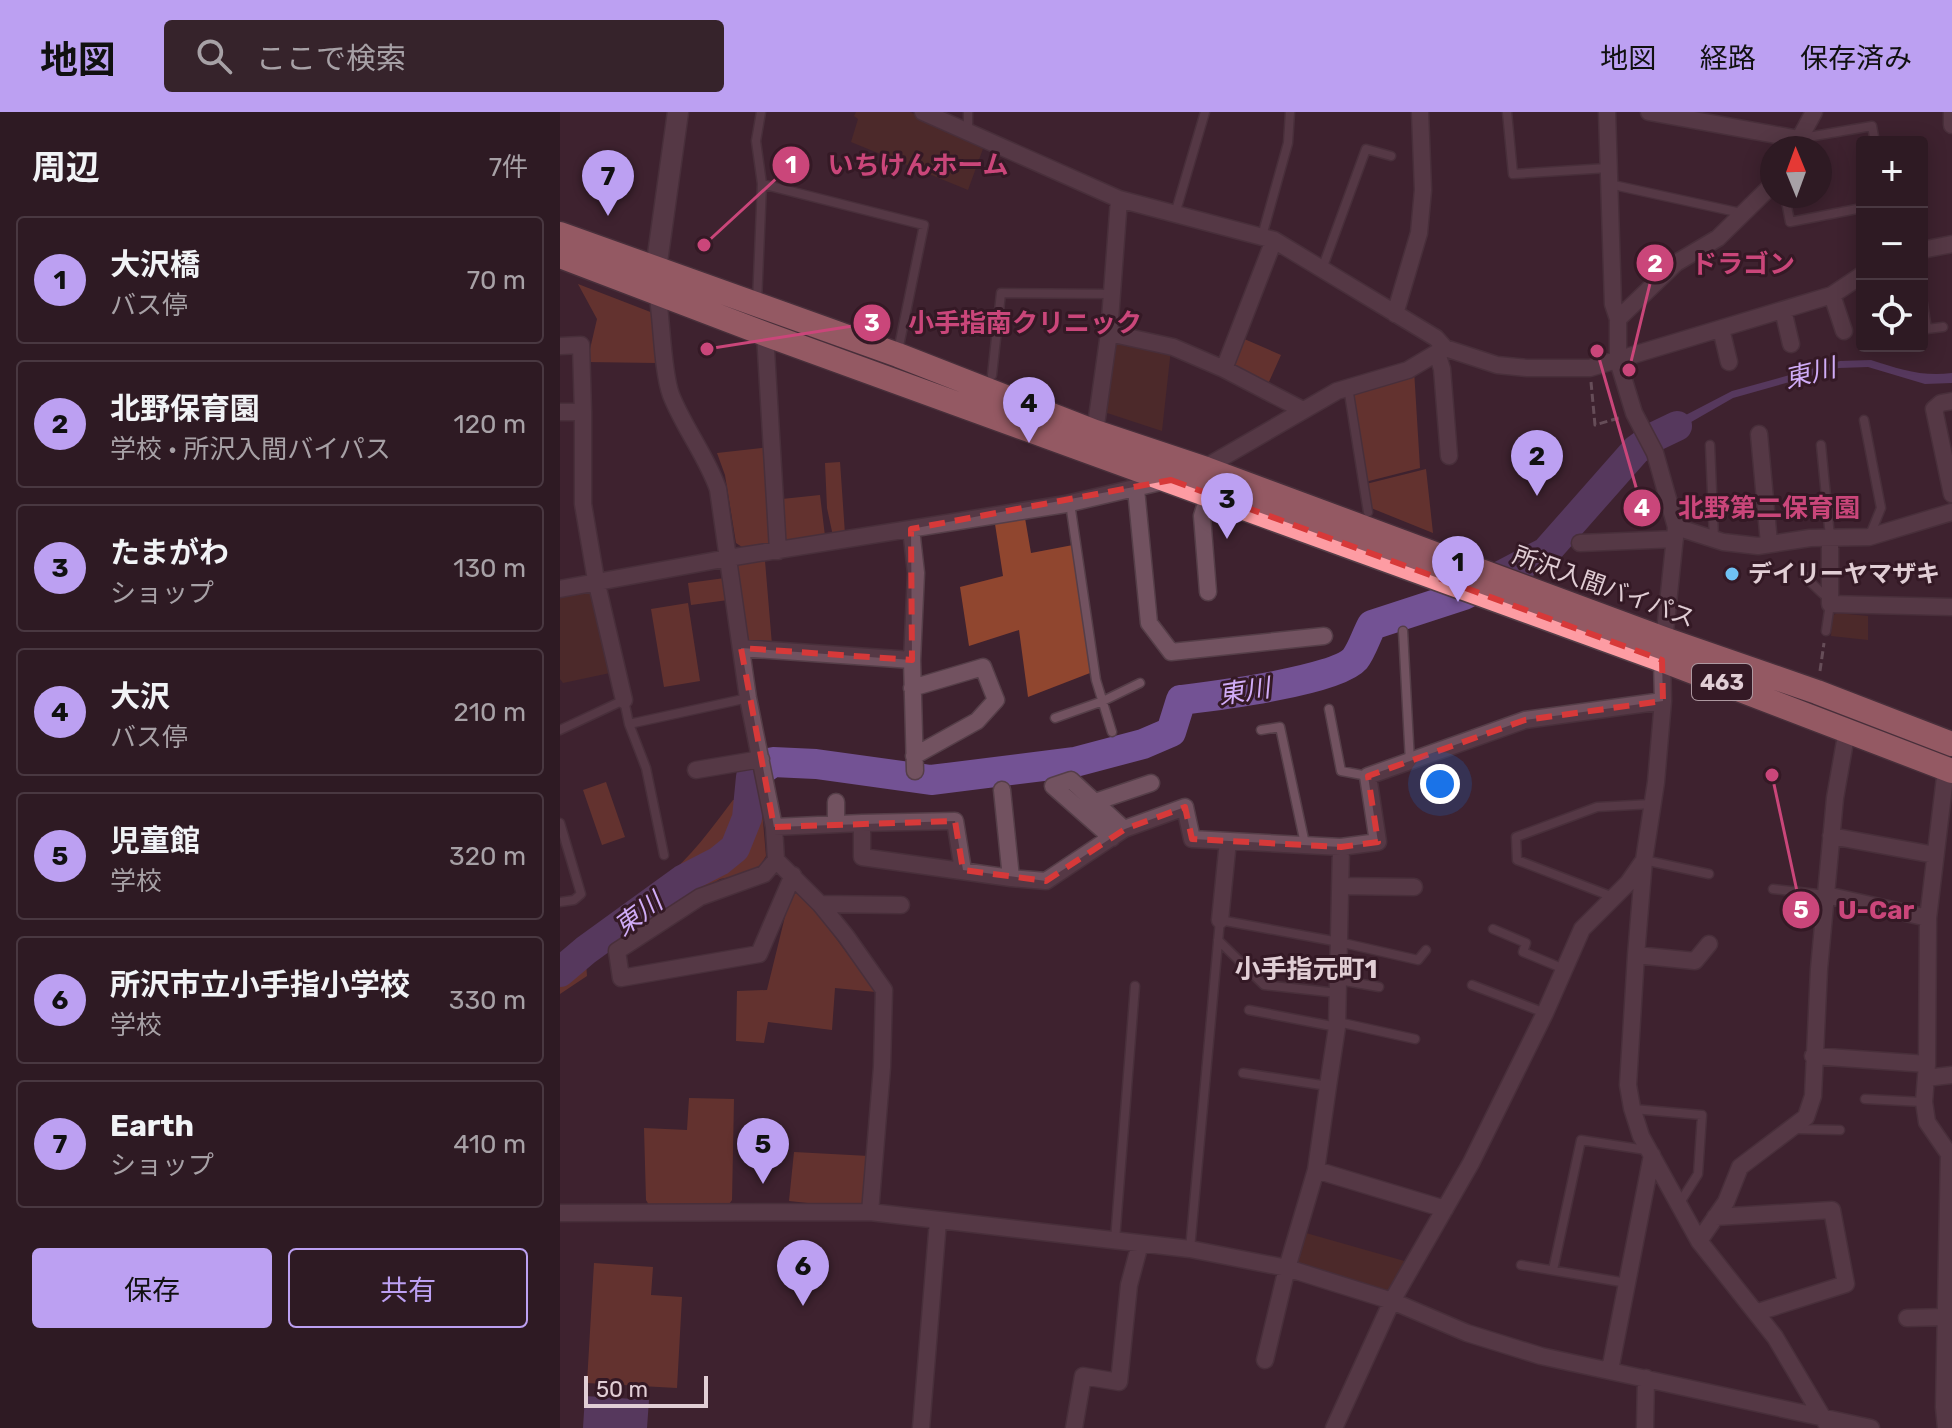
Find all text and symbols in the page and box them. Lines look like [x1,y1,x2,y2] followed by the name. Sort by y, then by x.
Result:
[164,20,724,92] search box
[192,34,236,78] icon: search
[40,37,116,83] text: 地図
[256,41,406,77] text: ここで検索
[1600,42,1656,75] text: 地図
[1700,42,1756,75] text: 経路
[1800,42,1912,75] text: 保存済み
[1760,136,1832,208] north arrow
[1856,136,1928,352] map controls
[1856,136,1928,208] button: +
[771,140,1025,190] callout: いちけんホーム
[32,147,100,188] text: 周辺
[582,150,634,216] pin: 7
[827,150,1009,181] text: いちけんホーム
[785,151,797,179] text: 1
[489,152,528,183] text: 7件
[1856,208,1928,280] button: −
[1635,238,1811,288] callout: ドラゴン
[110,247,200,283] text: 大沢橋
[1691,249,1795,280] text: ドラゴン
[1647,250,1663,278] text: 2
[54,265,66,296] text: 1
[467,265,526,296] text: 70 m
[1856,280,1928,352] button: locate
[110,290,188,321] text: バス停
[852,298,1158,348] callout: 小手指南クリニック
[908,308,1142,339] text: 小手指南クリニック
[864,309,880,337] text: 3
[1781,351,1842,395] water label: 東川
[1003,377,1055,443] pin: 4
[110,391,260,427] text: 北野保育園
[52,409,68,440] text: 2
[454,409,526,440] text: 120 m
[1511,430,1563,496] pin: 2
[110,434,391,465] text: 学校 · 所沢入間バイパス
[1201,473,1253,539] pin: 3
[1622,483,1876,533] callout: 北野第二保育園
[1678,493,1860,524] text: 北野第二保育園
[1634,494,1650,522] text: 4
[110,535,229,571] text: たまがわ
[1432,536,1484,602] pin: 1
[1509,541,1699,633] street label: 所沢入間バイパス
[51,553,69,584] text: 3
[453,553,526,584] text: 130 m
[1748,560,1940,588] place label: デイリーヤマザキ
[1723,565,1741,583] marker: デイリーヤマザキ
[110,578,214,609] text: ショップ
[1692,664,1752,700] road number: 463
[1216,672,1275,711] water label: 東川
[110,679,170,715] text: 大沢
[51,697,69,728] text: 4
[454,697,526,728] text: 210 m
[110,722,188,753] text: バス停
[1420,764,1460,804] your location
[110,823,200,859] text: 児童館
[52,841,68,872] text: 5
[449,841,526,872] text: 320 m
[110,866,162,897] text: 学校
[608,885,671,942] water label: 東川
[1781,885,1930,935] callout: U-Car
[1838,895,1914,926] text: U-Car
[1793,896,1809,924] text: 5
[1235,954,1377,985] district label: 小手指元町1
[110,967,410,1003] text: 所沢市立小手指小学校
[52,985,68,1016] text: 6
[449,985,526,1016] text: 330 m
[110,1010,162,1041] text: 学校
[110,1108,194,1144] text: Earth
[737,1118,789,1184] pin: 5
[53,1129,67,1160] text: 7
[453,1129,526,1160] text: 410 m
[110,1150,214,1181] text: ショップ
[777,1240,829,1306] pin: 6
[32,1248,272,1328] button: 保存
[288,1248,528,1328] button: 共有
[584,1372,708,1408] scale bar
[596,1376,648,1403] text: 50 m

